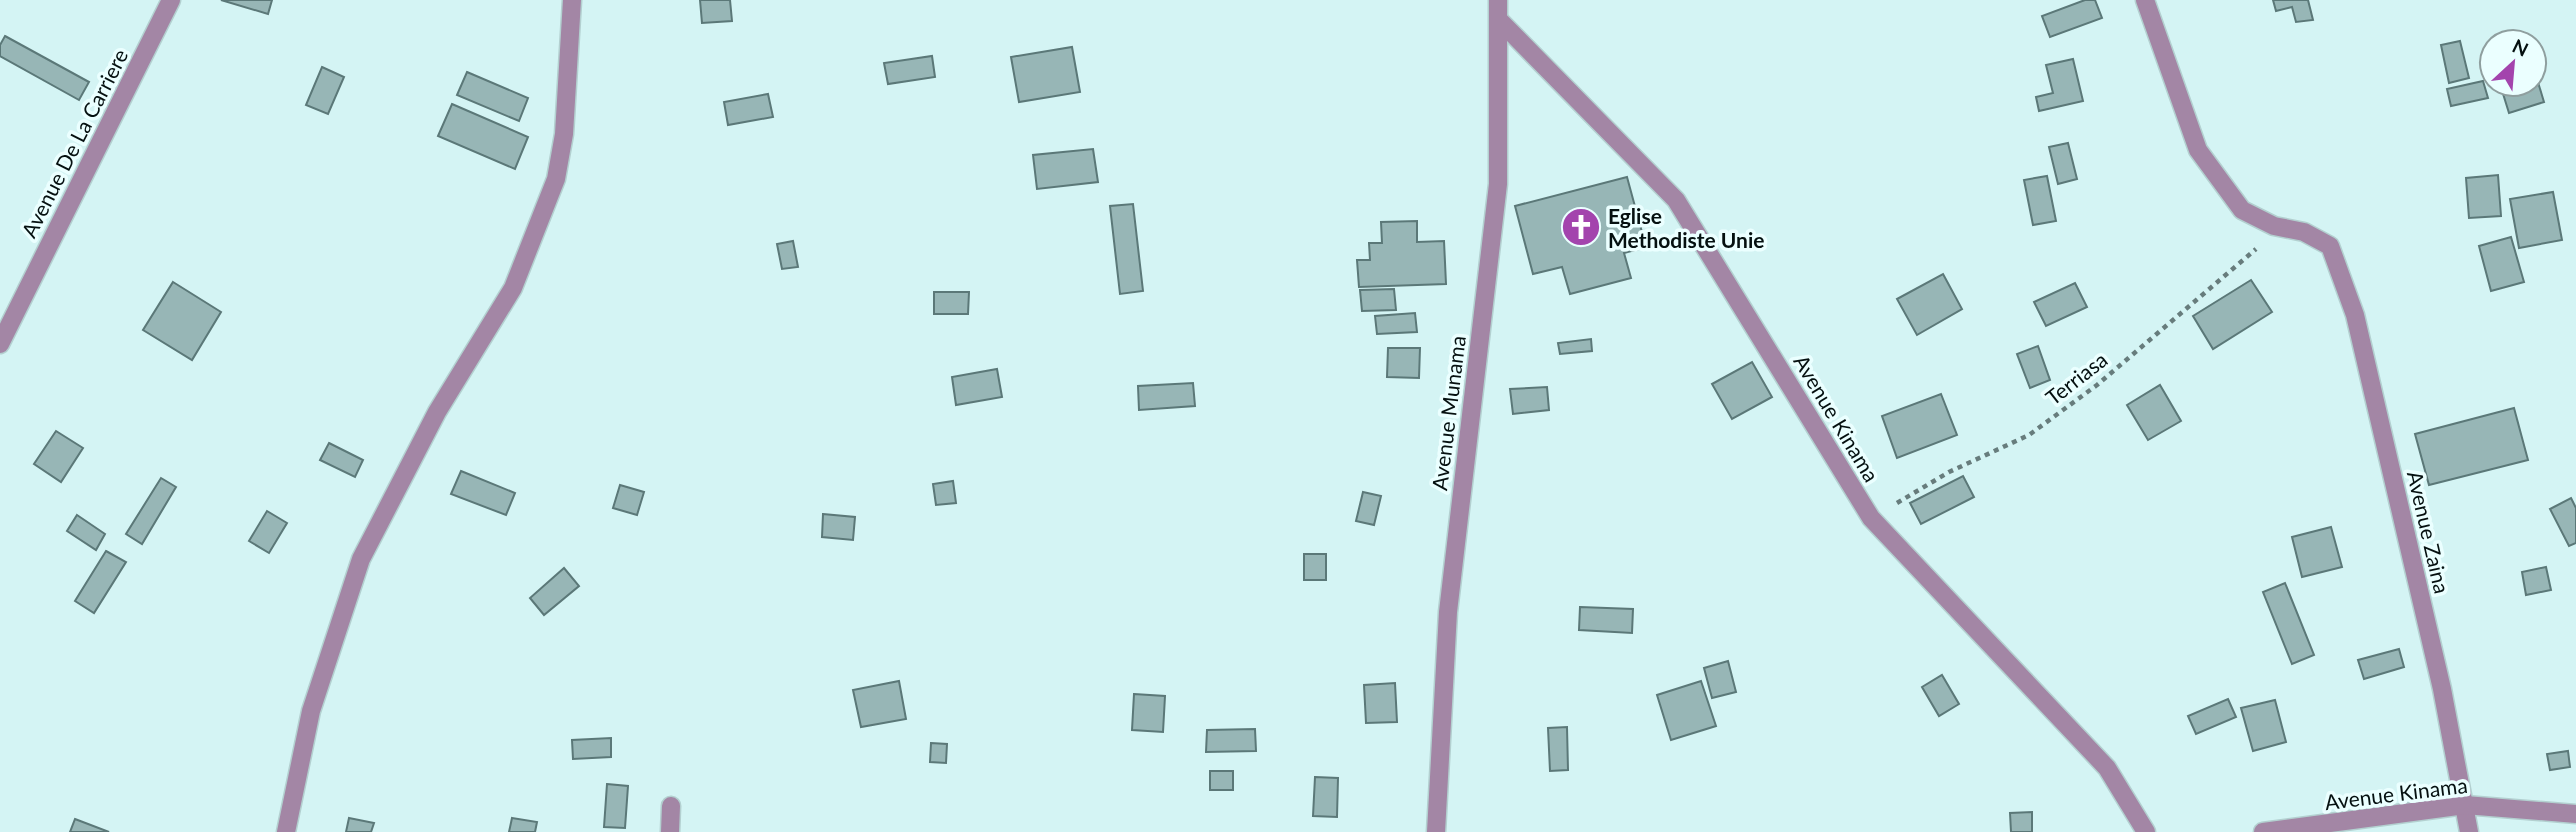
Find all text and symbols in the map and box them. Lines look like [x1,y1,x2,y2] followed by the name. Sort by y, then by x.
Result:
[2478,28,2548,98] north arrow
[2509,34,2532,61] text: N
[16,45,132,241] street label: Avenue De La Carriere
[1608,203,1765,252] place label: Eglise Methodiste Unie
[1560,206,1602,248] church icon: Eglise Methodiste Unie
[1426,334,1470,492] street label: Avenue Munama
[2040,346,2112,410] street label: Terriasa
[1789,350,1885,486] street label: Avenue Kinama
[2403,468,2455,596] street label: Avenue Zaina
[2323,772,2469,814] street label: Avenue Kinama

